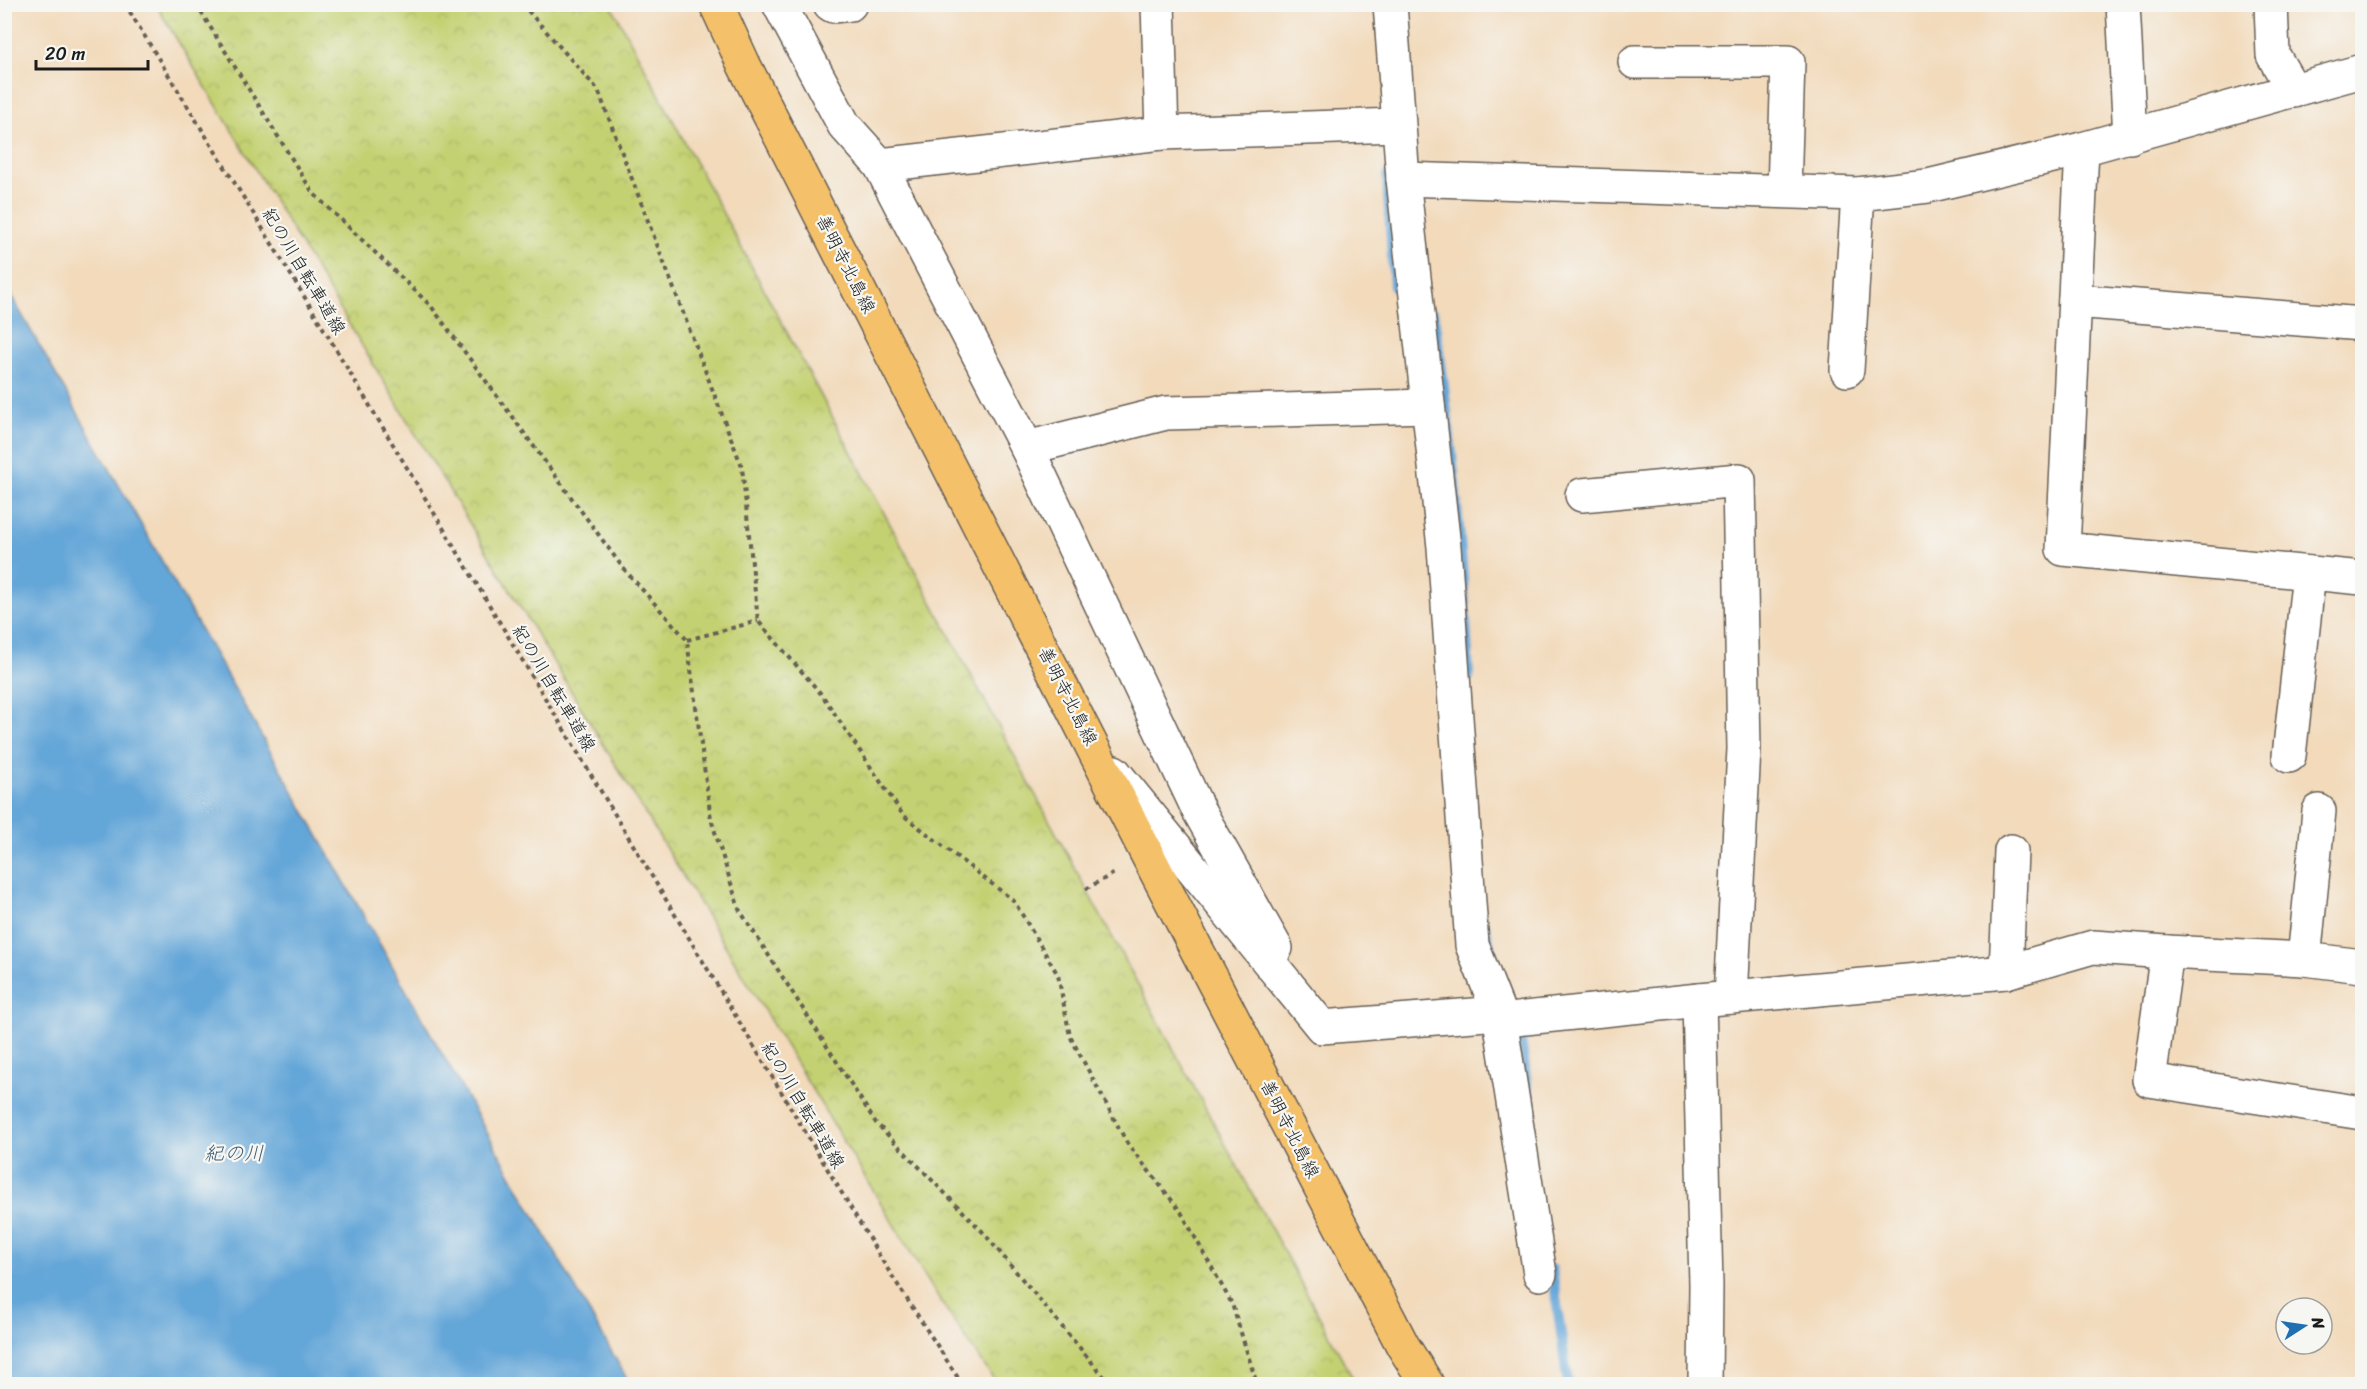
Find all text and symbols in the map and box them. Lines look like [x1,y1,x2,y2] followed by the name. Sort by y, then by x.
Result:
[36,33,148,71] scale bar
[45,38,85,70] text: 20 m
[253,201,355,341] street label: 紀の川自転車道線
[807,209,885,319] street label: 善明寺北島線
[503,618,605,758] street label: 紀の川自転車道線
[1029,641,1107,751] street label: 善明寺北島線
[752,1035,854,1175] street label: 紀の川自転車道線
[1251,1074,1329,1184] street label: 善明寺北島線
[204,1136,264,1171] water label: 紀の川
[2274,1296,2334,1356] north arrow
[2303,1314,2334,1332] text: N

